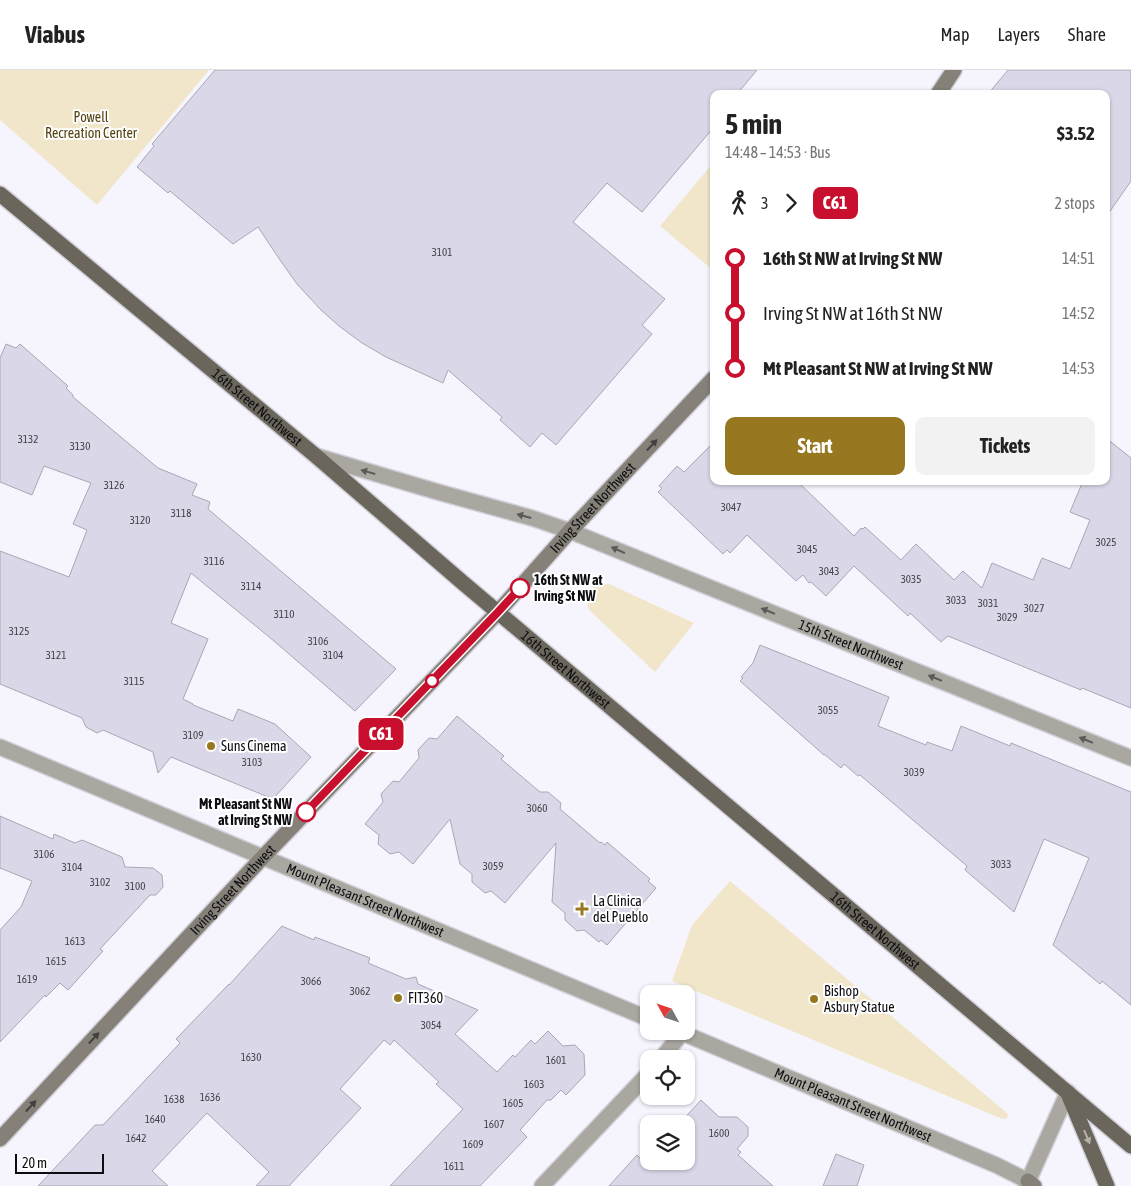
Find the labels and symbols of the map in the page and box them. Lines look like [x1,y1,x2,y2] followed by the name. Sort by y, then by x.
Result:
[45,109,138,141] park label: Powell Recreation Center
[432,246,452,258] house number: 3101
[209,365,305,449] street label: 16th Street Northwest
[18,433,38,445] house number: 3132
[646,439,658,451] one-way arrow
[70,440,90,452] house number: 3130
[547,459,638,556] street label: Irving Street Northwest
[360,467,375,475] one-way arrow
[104,479,124,491] house number: 3126
[721,501,741,513] house number: 3047
[171,507,191,519] house number: 3118
[517,511,532,519] one-way arrow
[130,514,150,526] house number: 3120
[1096,536,1116,548] house number: 3025
[797,543,817,555] house number: 3045
[611,546,625,554] one-way arrow
[204,555,224,567] house number: 3116
[819,565,839,577] house number: 3043
[534,572,603,604] place label: 16th St NW at Irving St NW
[901,573,921,585] house number: 3035
[510,578,530,598] marker: 16th St NW at Irving St NW
[241,580,261,592] house number: 3114
[946,594,966,606] house number: 3033
[978,597,998,609] house number: 3031
[1024,602,1044,614] house number: 3027
[761,607,775,615] one-way arrow
[274,608,294,620] house number: 3110
[997,611,1017,623] house number: 3029
[796,616,906,673] street label: 15th Street Northwest
[9,625,29,637] house number: 3125
[518,627,614,712] street label: 16th Street Northwest
[308,635,328,647] house number: 3106
[46,649,66,661] house number: 3121
[323,649,343,661] house number: 3104
[425,674,439,688] unlabelled marker
[928,674,942,682] one-way arrow
[124,675,144,687] house number: 3115
[818,704,838,716] house number: 3055
[352,718,410,750] line badge: C61
[183,729,203,741] house number: 3109
[1079,735,1093,743] one-way arrow
[221,738,287,754] place label: Suns Cinema
[205,740,217,752] marker: Suns Cinema
[242,756,262,768] house number: 3103
[904,766,924,778] house number: 3039
[199,796,293,828] place label: Mt Pleasant St NW at Irving St NW
[296,802,316,822] marker: Mt Pleasant St NW at Irving St NW
[527,802,547,814] house number: 3060
[187,841,279,938] street label: Irving Street Northwest
[34,848,54,860] house number: 3106
[991,858,1011,870] house number: 3033
[284,860,446,940] street label: Mount Pleasant Street Northwest
[483,860,503,872] house number: 3059
[62,861,82,873] house number: 3104
[90,876,110,888] house number: 3102
[125,880,145,892] house number: 3100
[827,888,923,973] street label: 16th Street Northwest
[593,893,648,925] place label: La Clinica del Pueblo
[575,902,589,916] marker: La Clinica del Pueblo
[65,935,85,947] house number: 1613
[46,955,66,967] house number: 1615
[17,973,37,985] house number: 1619
[301,975,321,987] house number: 3066
[824,983,895,1015] place label: Bishop Asbury Statue
[350,985,370,997] house number: 3062
[640,985,695,1040] north arrow
[408,990,444,1006] place label: FIT360
[392,992,404,1004] marker: FIT360
[808,993,820,1005] marker: Bishop Asbury Statue
[421,1019,441,1031] house number: 3054
[88,1032,100,1044] one-way arrow
[241,1051,261,1063] house number: 1630
[546,1054,566,1066] house number: 1601
[772,1065,934,1145] street label: Mount Pleasant Street Northwest
[524,1078,544,1090] house number: 1603
[200,1091,220,1103] house number: 1636
[164,1093,184,1105] house number: 1638
[503,1097,523,1109] house number: 1605
[25,1100,36,1112] one-way arrow
[145,1113,165,1125] house number: 1640
[484,1118,504,1130] house number: 1607
[709,1127,729,1139] house number: 1600
[1083,1130,1091,1144] one-way arrow
[126,1132,146,1144] house number: 1642
[463,1138,483,1150] house number: 1609
[15,1151,104,1174] scale bar
[444,1160,464,1172] house number: 1611

